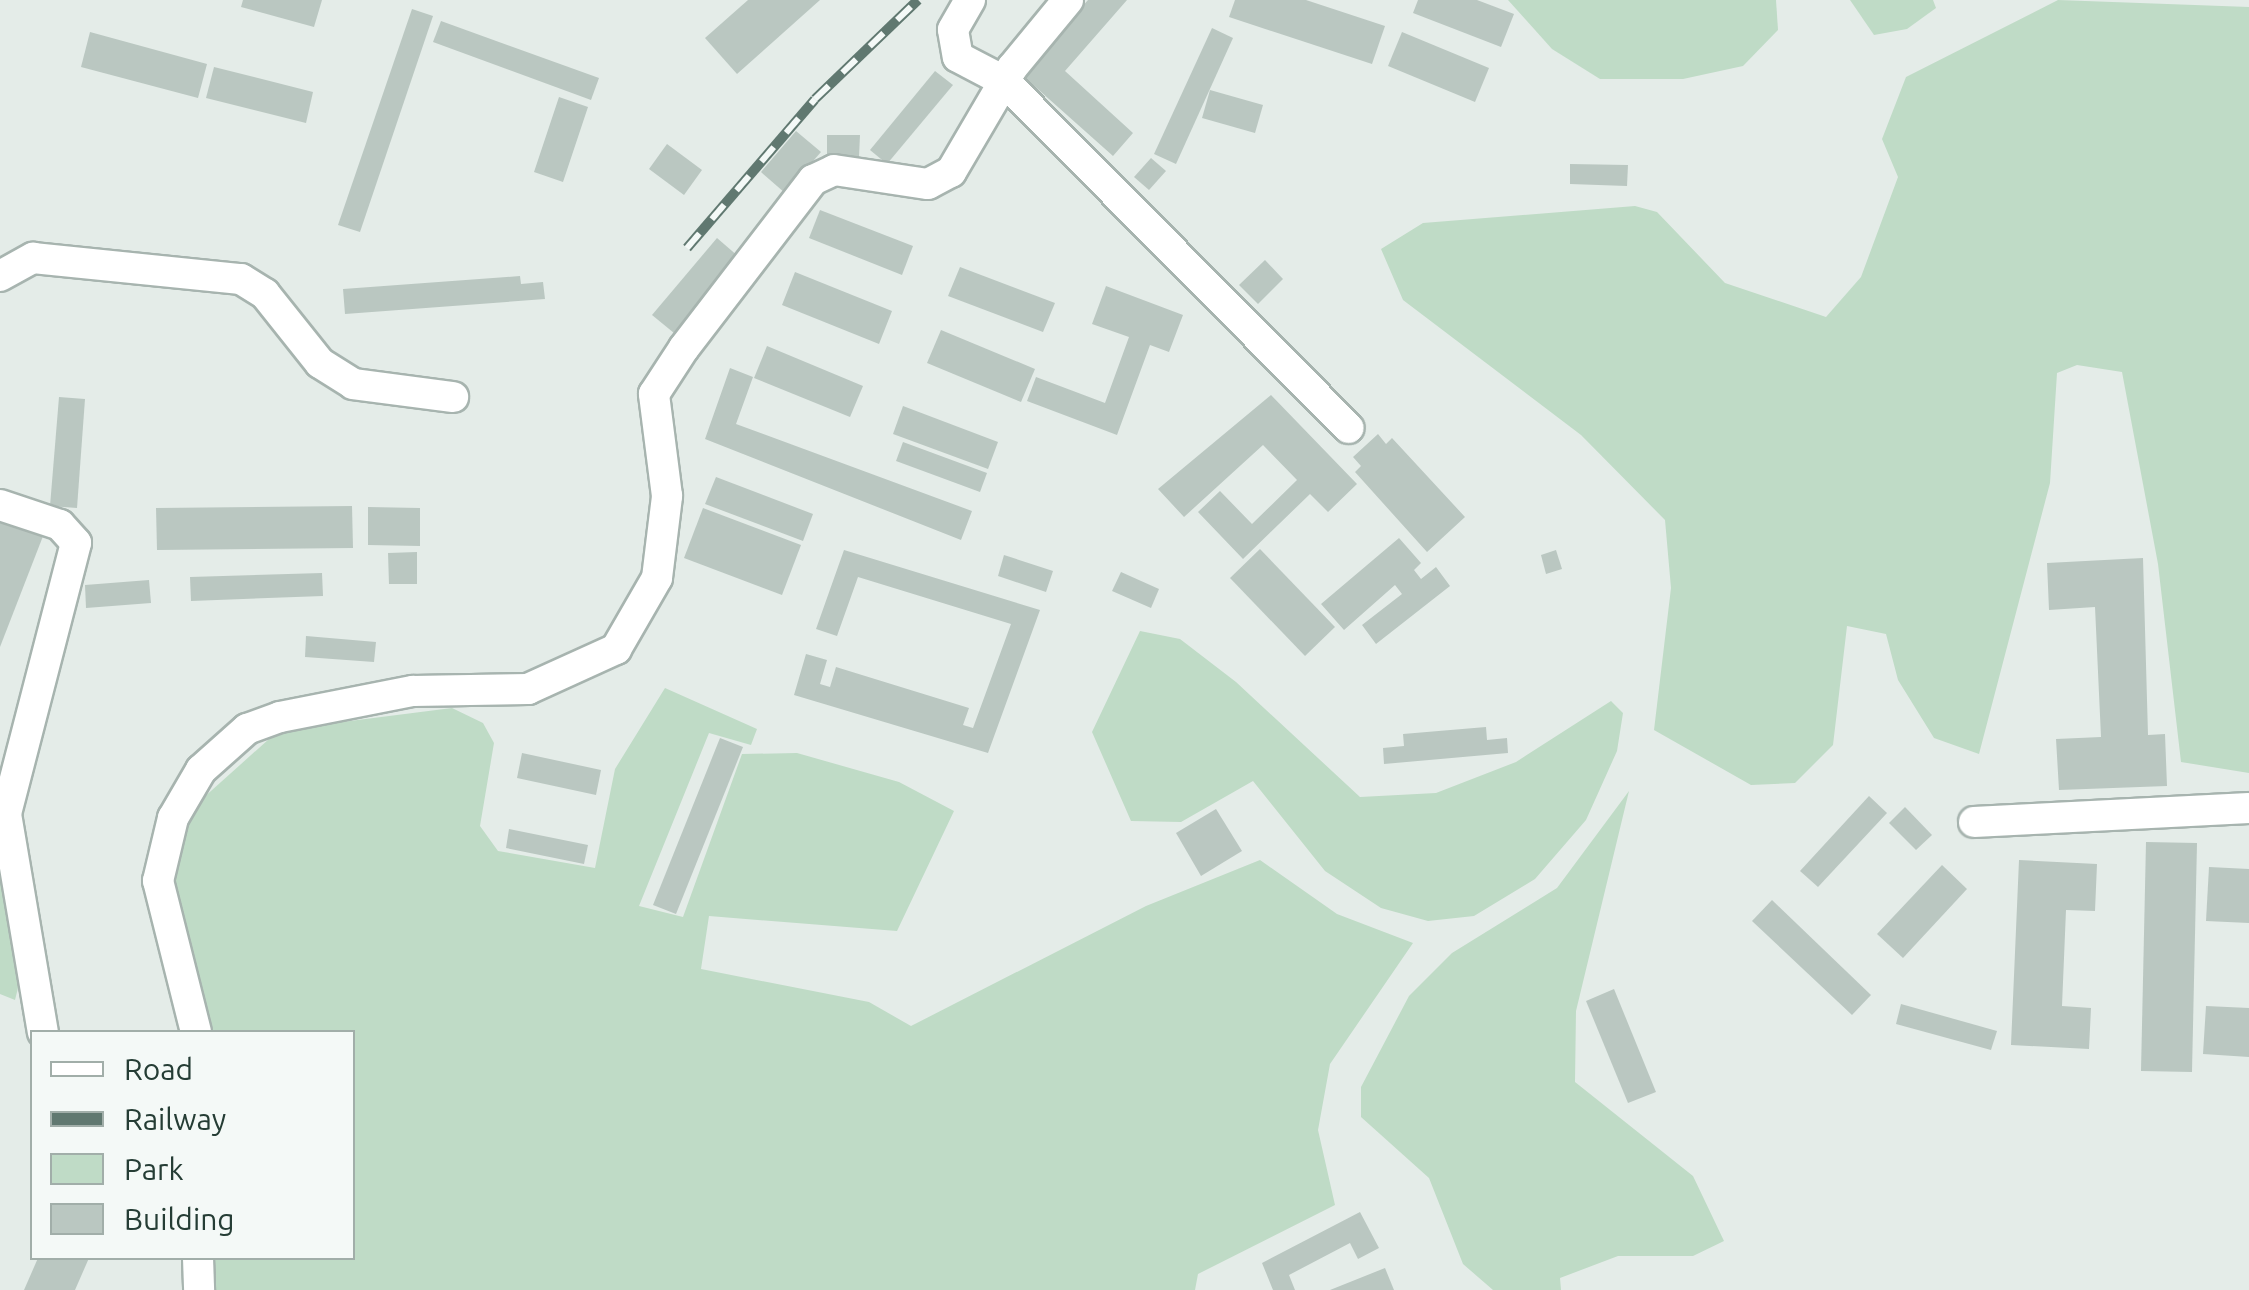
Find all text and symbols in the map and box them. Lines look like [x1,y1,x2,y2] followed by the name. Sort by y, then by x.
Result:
[30,1030,355,1260] legend
[124,1052,193,1086] text: Road
[124,1102,226,1136] text: Railway
[124,1152,184,1186] text: Park
[124,1202,235,1236] text: Building

